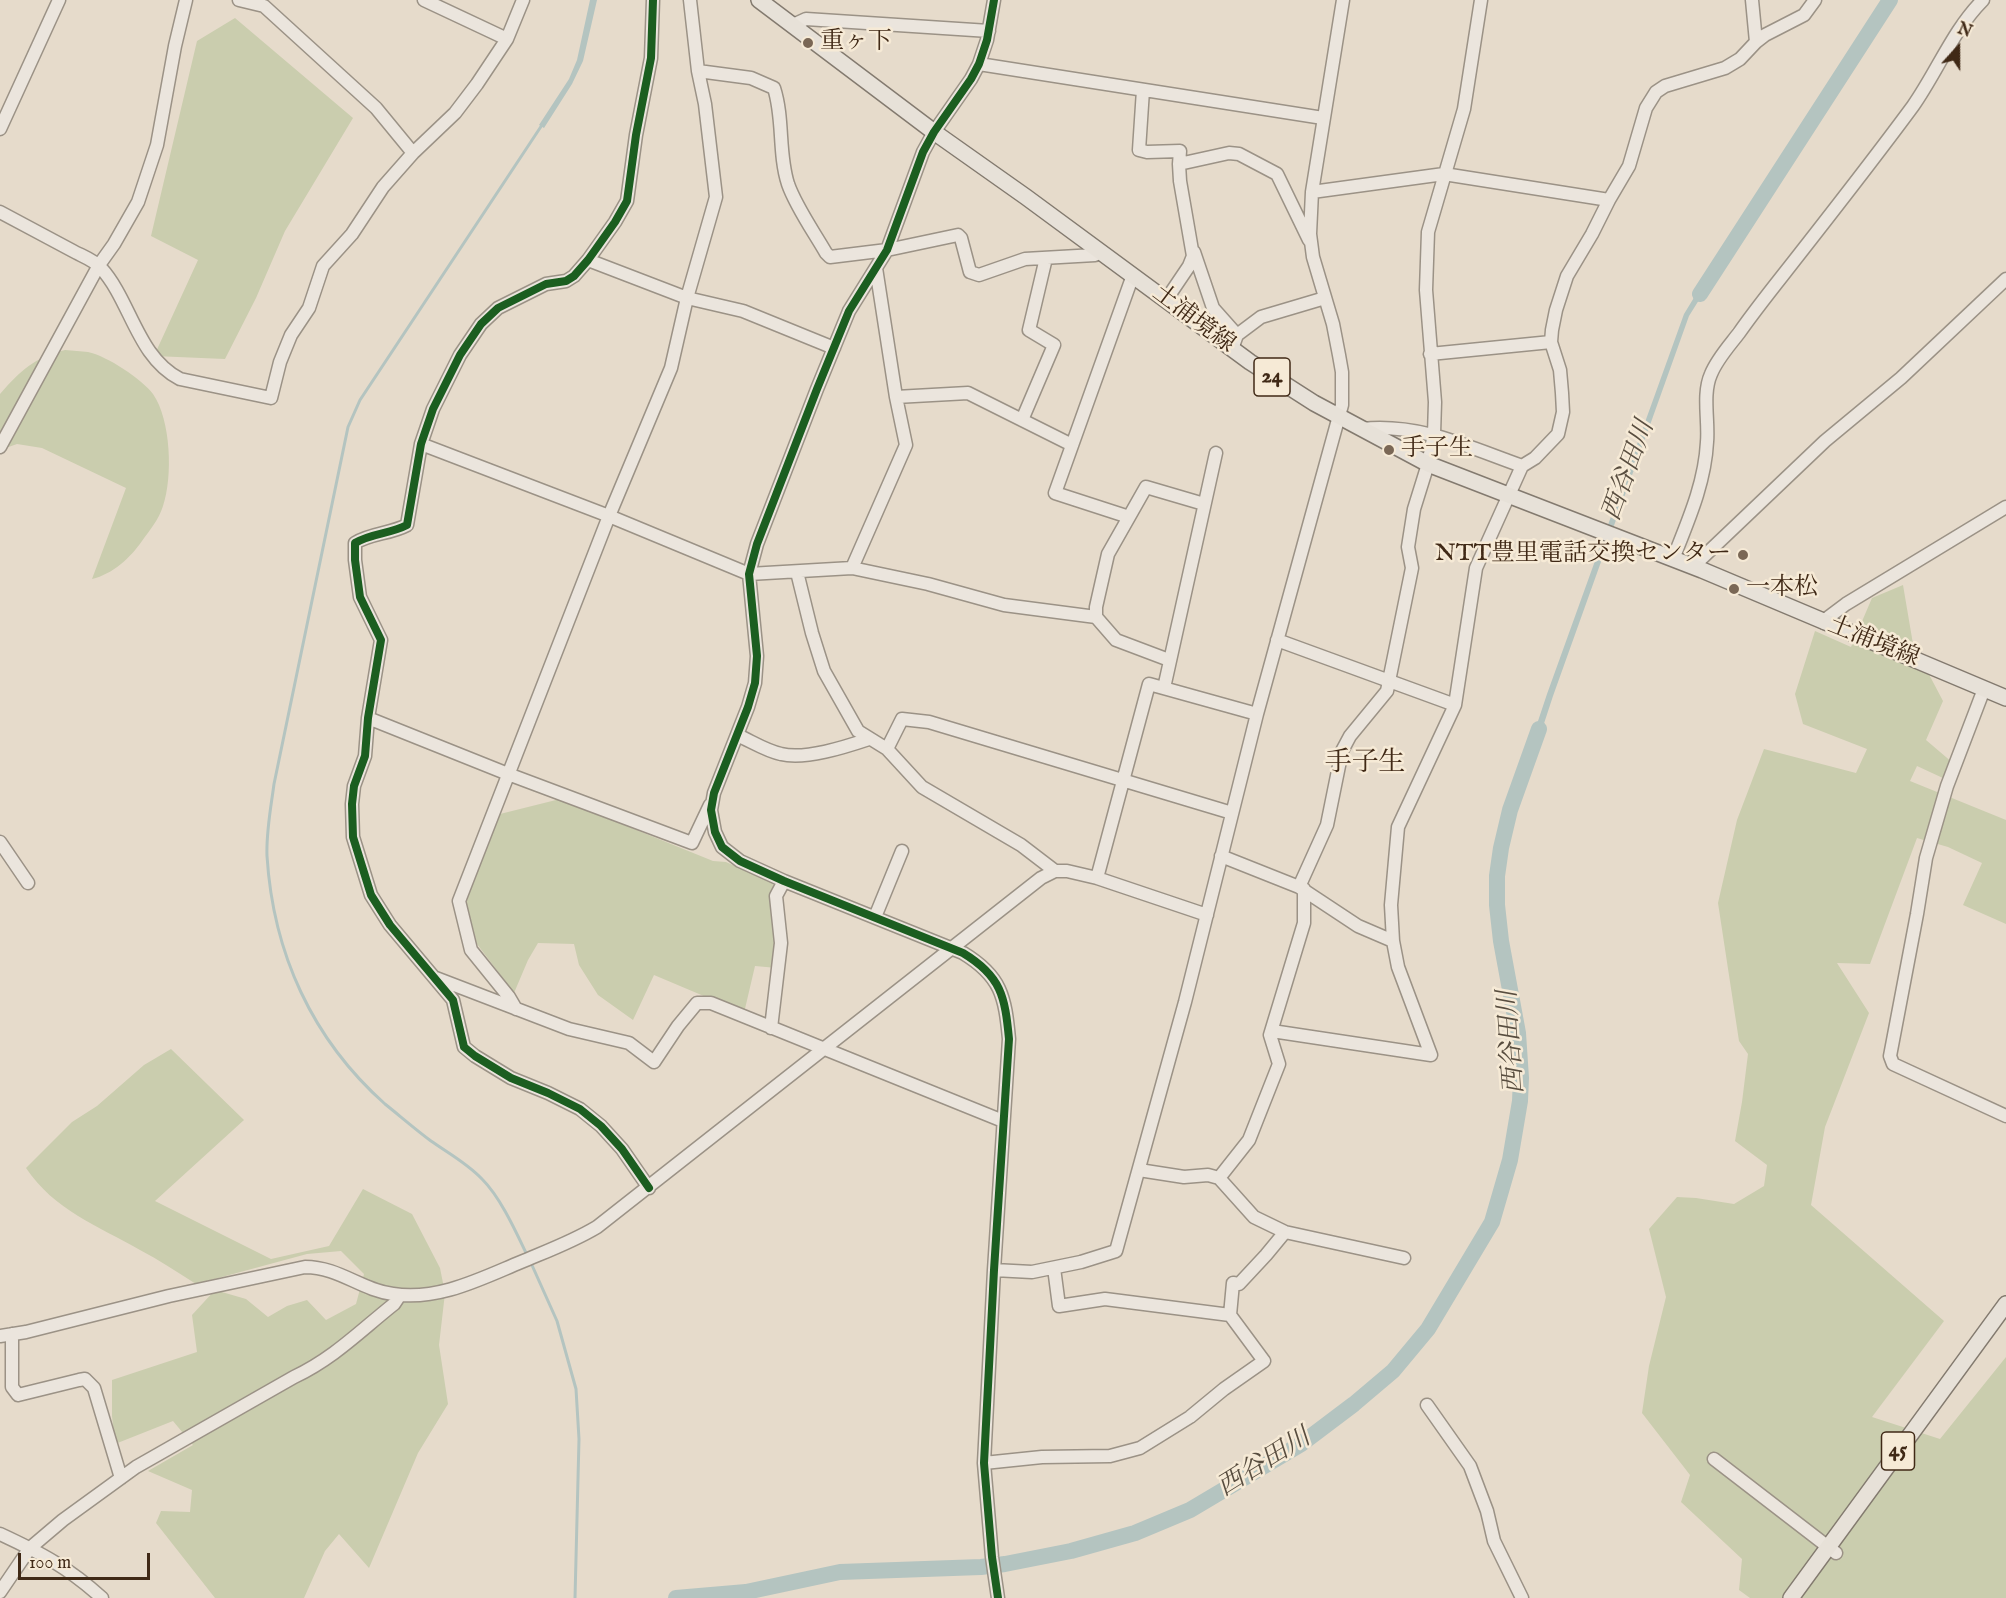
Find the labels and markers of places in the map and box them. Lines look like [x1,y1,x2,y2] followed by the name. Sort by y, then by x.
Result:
[820,29,892,57] place label: 重ヶ下
[801,36,815,50] marker: 重ヶ下
[1401,436,1473,464] place label: 手子生
[1382,443,1396,457] marker: 手子生
[1435,541,1731,569] place label: NTT豊里電話交換センター
[1736,548,1750,562] marker: NTT豊里電話交換センター
[1746,575,1818,603] place label: 一本松
[1727,582,1741,596] marker: 一本松

